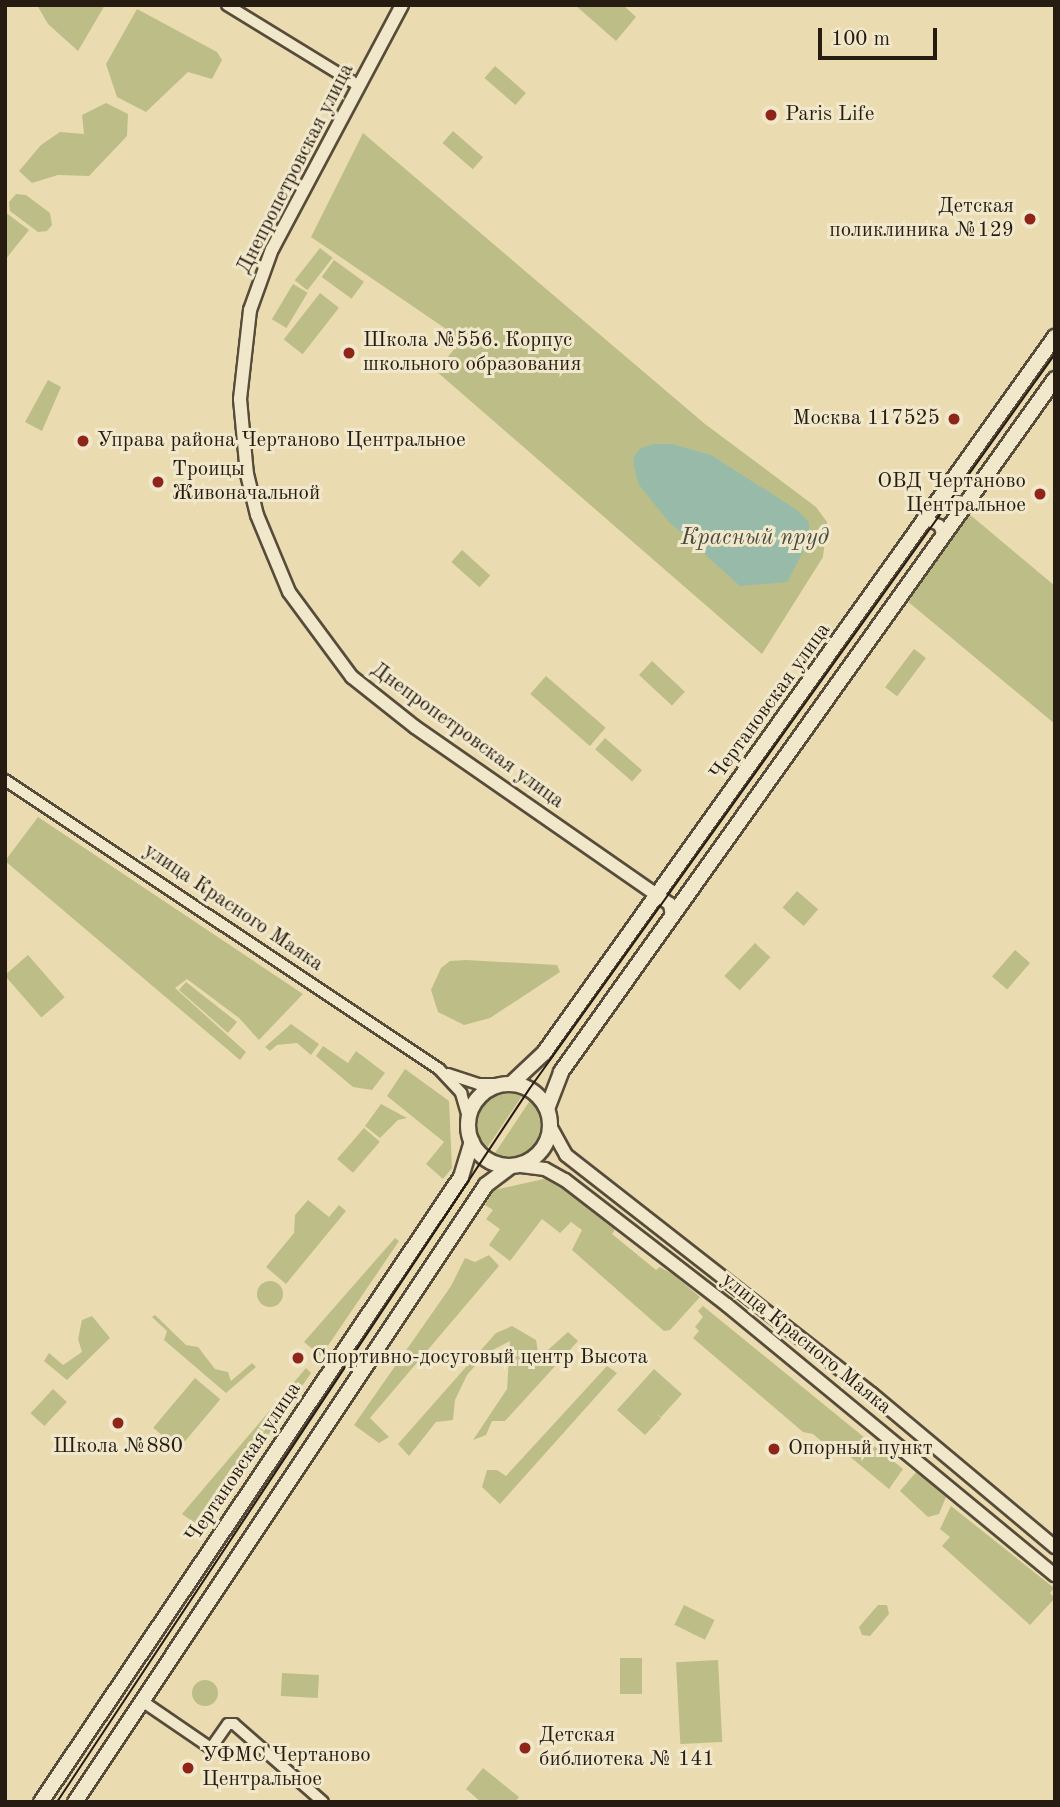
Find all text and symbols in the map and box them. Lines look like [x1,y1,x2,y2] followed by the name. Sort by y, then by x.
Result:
[822,14,941,58] scale bar
[831,29,890,50] text: 100 m
[232,60,360,278] street label: Днепропетровская улица
[785,102,874,128] place label: Paris Life
[763,107,779,123] marker: Paris Life
[829,194,1014,244] place label: Детская поликлиника №129
[1020,209,1040,229] marker: Детская поликлиника №129
[363,328,581,378] place label: Школа №556. Корпус школьного образования
[341,345,357,361] marker: Школа №556. Корпус школьного образования
[793,406,940,432] place label: Москва 117525
[946,411,962,427] marker: Москва 117525
[97,428,466,454] place label: Управа района Чертаново Центральное
[75,433,91,449] marker: Управа района Чертаново Центральное
[172,457,320,507] place label: Троицы Живоначальной
[877,469,1026,519] place label: ОВД Чертаново Центральное
[150,474,166,490] marker: Троицы Живоначальной
[1032,486,1048,502] marker: ОВД Чертаново Центральное
[681,524,829,552] water label: Красный пруд
[705,618,837,786] street label: Чертановская улица
[366,657,568,815] street label: Днепропетровская улица
[138,838,328,978] street label: улица Красного Маяка
[716,1268,896,1420] street label: улица Красного Маяка
[312,1345,648,1371] place label: Спортивно-досуговый центр Высота
[290,1350,306,1366] marker: Спортивно-досуговый центр Высота
[181,1378,307,1548] street label: Чертановская улица
[110,1415,126,1431] marker: Школа №880
[53,1434,183,1460] place label: Школа №880
[788,1436,933,1462] place label: Опорный пункт
[766,1441,782,1457] marker: Опорный пункт
[539,1723,715,1773] place label: Детская библиотека № 141
[517,1740,533,1756] marker: Детская библиотека № 141
[202,1743,371,1793] place label: УФМС Чертаново Центральное
[180,1760,196,1776] marker: УФМС Чертаново Центральное

